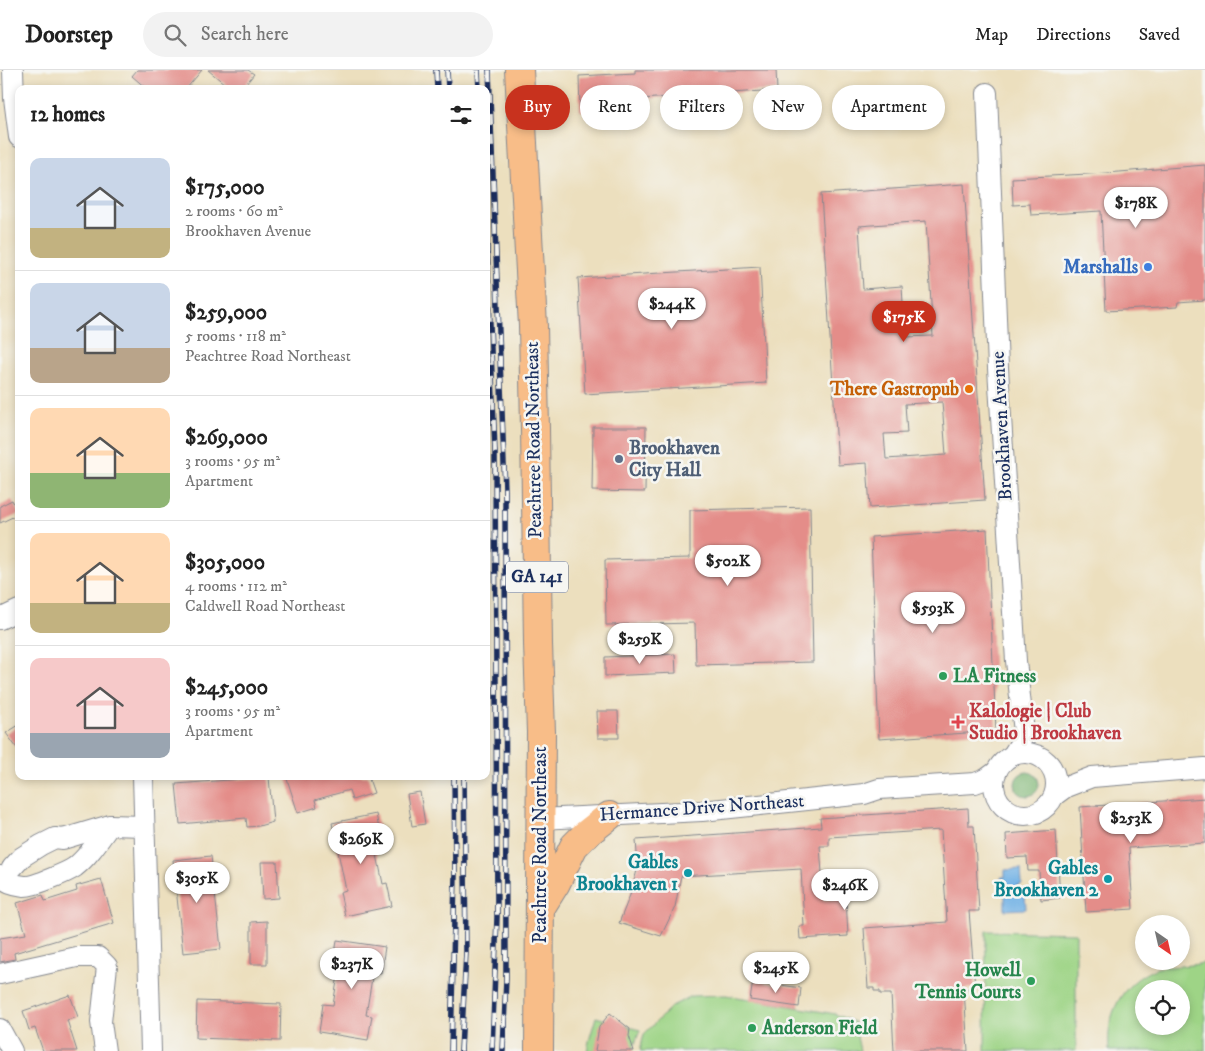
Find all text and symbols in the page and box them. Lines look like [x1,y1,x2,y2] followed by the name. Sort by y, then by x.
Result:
[143,12,493,57] search box
[25,20,113,50] text: Doorstep
[161,21,189,49] icon: search
[201,23,289,46] text: Search here
[975,24,1008,46] text: Map
[1036,24,1111,46] text: Directions
[1139,24,1180,46] text: Saved
[505,85,570,130] chip: Buy
[580,85,650,130] chip: Rent
[660,85,743,130] chip: Filters
[753,85,822,130] chip: New
[832,85,945,130] chip: Apartment
[447,101,475,129] icon: filters
[30,102,105,128] text: 12 homes
[185,175,265,201] text: $175,000
[70,178,130,238] icon: home
[1101,186,1171,229] pin: $178K
[1115,193,1157,213] text: $178K
[185,201,283,221] text: 2 rooms · 60 m²
[185,221,311,241] text: Brookhaven Avenue
[1063,256,1139,279] place label: Marshalls
[1142,261,1154,273] marker: Marshalls
[637,288,707,330] pin: $244K
[649,294,695,314] text: $244K
[185,300,267,326] text: $259,000
[869,300,939,343] pin: $175K
[70,303,130,363] icon: home
[883,307,925,327] text: $175K
[185,326,286,346] text: 5 rooms · 118 m²
[521,341,547,539] street label: Peachtree Road Northeast
[185,346,351,366] text: Peachtree Road Northeast
[987,350,1017,501] street label: Brookhaven Avenue
[829,378,959,401] place label: There Gastropub
[963,383,975,395] marker: There Gastropub
[185,425,268,451] text: $269,000
[70,428,130,488] icon: home
[629,437,721,482] place label: Brookhaven City Hall
[185,451,280,471] text: 3 rooms · 95 m²
[613,453,625,465] marker: Brookhaven City Hall
[185,471,253,491] text: Apartment
[693,544,763,587] pin: $502K
[185,550,265,576] text: $305,000
[706,551,750,571] text: $502K
[70,553,130,613] icon: home
[506,562,568,592] road number: GA 141
[185,576,287,596] text: 4 rooms · 112 m²
[898,592,968,634] pin: $593K
[185,596,345,616] text: Caldwell Road Northeast
[912,598,954,618] text: $593K
[605,622,675,665] pin: $259K
[618,629,662,649] text: $259K
[953,665,1037,688] place label: LA Fitness
[937,670,949,682] marker: LA Fitness
[185,675,268,701] text: $245,000
[70,678,130,738] icon: home
[969,700,1123,745] place label: Kalologie | Club Studio | Brookhaven
[185,701,280,721] text: 3 rooms · 95 m²
[951,715,965,729] marker: Kalologie | Club Studio | Brookhaven
[185,721,253,741] text: Apartment
[529,747,552,943] street label: Peachtree Road Northeast
[599,789,805,827] street label: Hermance Drive Northeast
[1096,802,1166,844] pin: $253K
[1110,808,1152,828] text: $253K
[326,822,396,865] pin: $269K
[339,829,383,849] text: $269K
[576,851,679,896] place label: Gables Brookhaven 1
[994,857,1099,902] place label: Gables Brookhaven 2
[162,862,232,904] pin: $305K
[682,867,694,879] marker: Gables Brookhaven 1
[176,868,218,888] text: $305K
[810,868,880,911] pin: $246K
[1102,873,1114,885] marker: Gables Brookhaven 2
[822,875,868,895] text: $246K
[1135,915,1190,970] north arrow
[1135,915,1190,1035] map controls
[317,948,387,990] pin: $237K
[741,952,811,994] pin: $245K
[331,954,373,974] text: $237K
[754,958,798,978] text: $245K
[914,959,1022,1004] place label: Howell Tennis Courts
[1025,975,1037,987] marker: Howell Tennis Courts
[1135,980,1190,1035] button: locate
[761,1017,878,1040] place label: Anderson Field
[746,1022,758,1034] marker: Anderson Field

